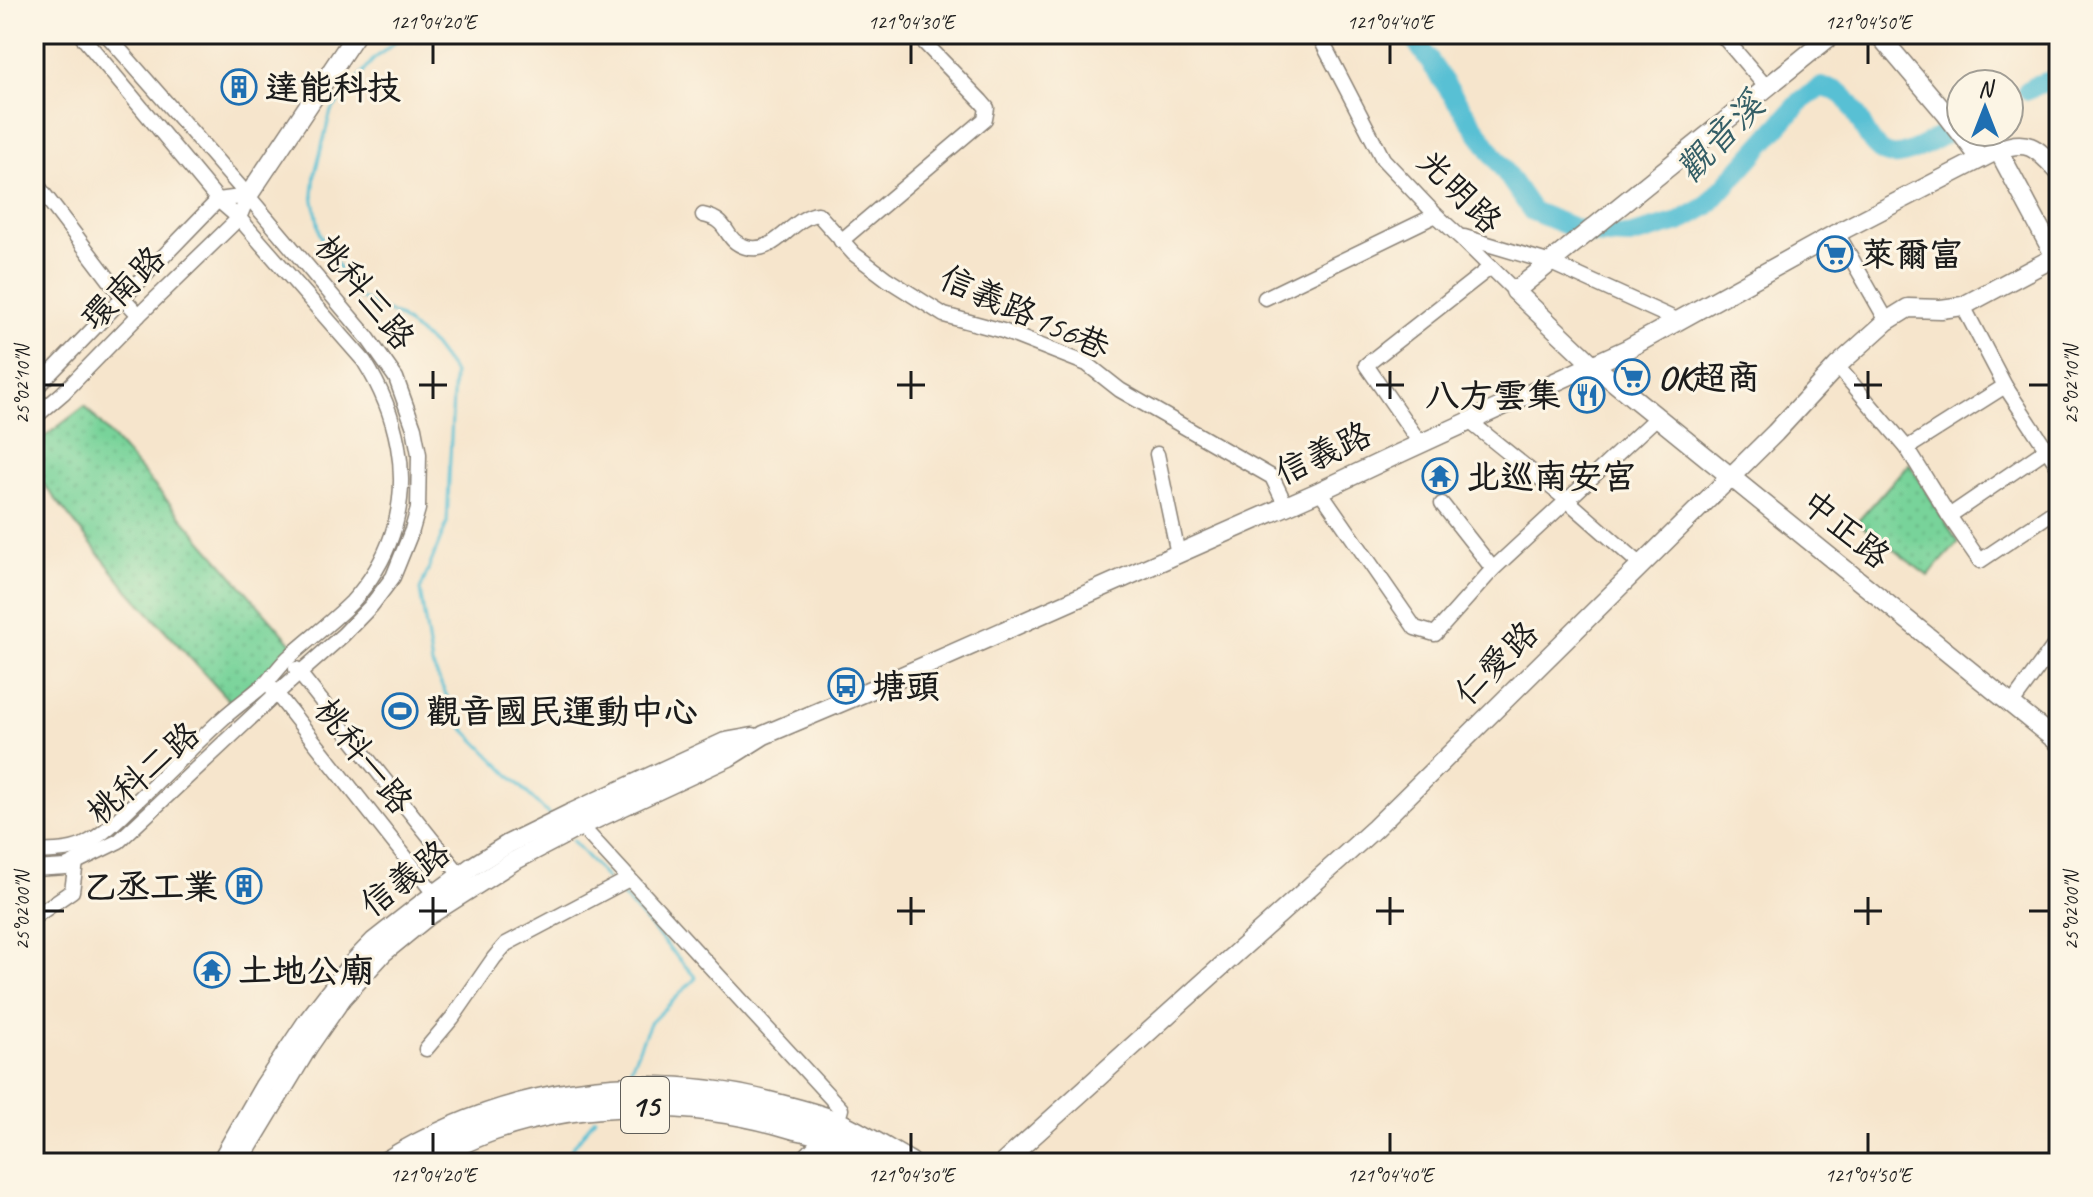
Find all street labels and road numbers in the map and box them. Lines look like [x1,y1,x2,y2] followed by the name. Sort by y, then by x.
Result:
[1409,140,1511,242] street label: 光明路
[305,226,425,358] street label: 桃科三路
[72,237,174,339] street label: 環南路
[933,255,1117,369] street label: 信義路156巷
[1268,412,1378,494] street label: 信義路
[1793,480,1899,578] street label: 中正路
[1445,612,1547,714] street label: 仁愛路
[305,689,423,823] street label: 桃科一路
[78,712,208,834] street label: 桃科二路
[351,830,459,926] street label: 信義路
[621,1077,669,1133] road number: 15

